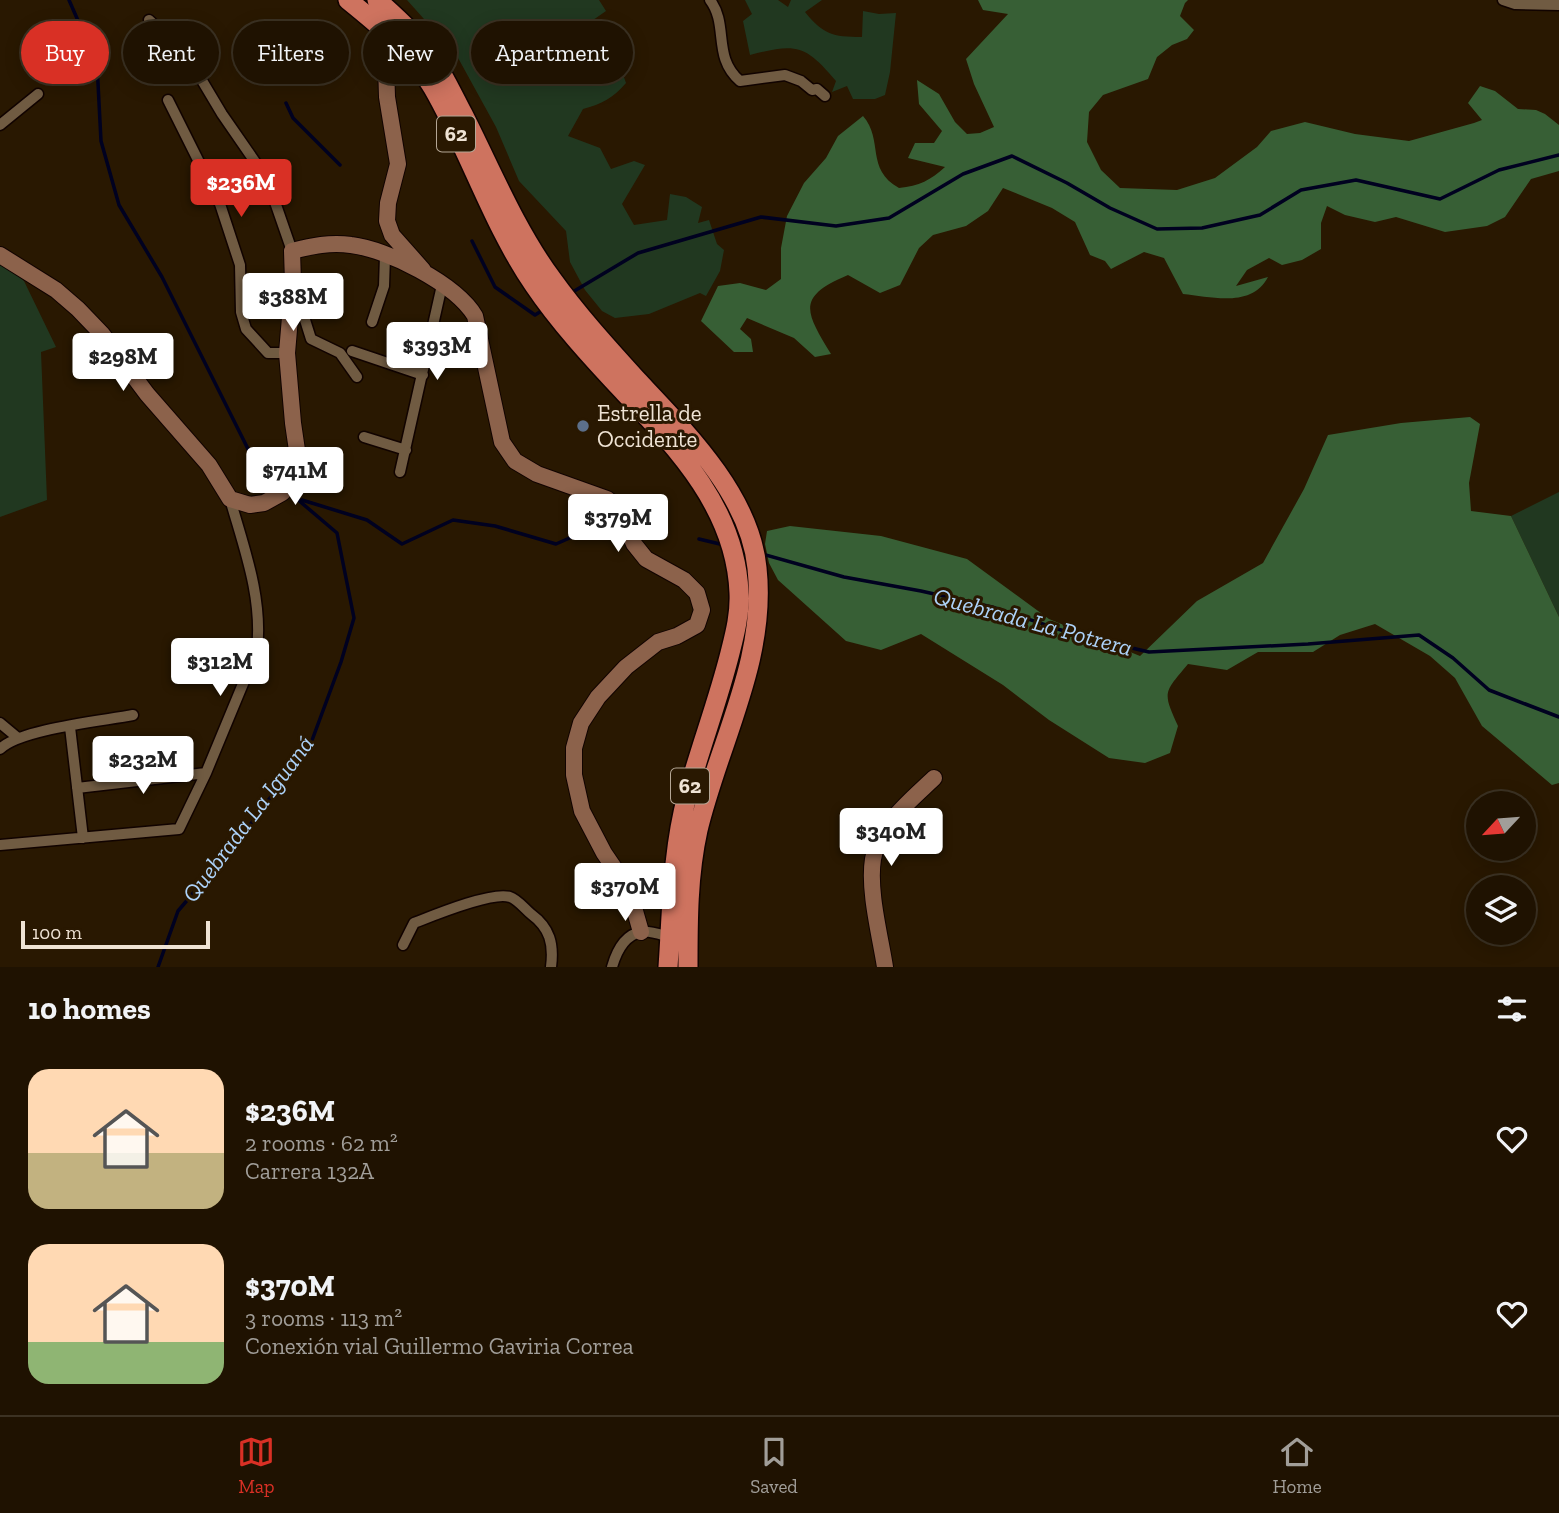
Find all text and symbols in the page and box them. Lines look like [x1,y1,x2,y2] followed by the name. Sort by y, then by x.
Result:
[21,21,109,84] chip: Buy
[123,21,219,84] chip: Rent
[233,21,349,84] chip: Filters
[363,21,457,84] chip: New
[471,21,633,84] chip: Apartment
[437,116,475,152] road number: 62
[192,160,290,219] pin: $236M
[207,168,275,196] text: $236M
[244,274,342,333] pin: $388M
[258,282,328,310] text: $388M
[388,322,486,382] pin: $393M
[403,331,471,359] text: $393M
[74,334,172,393] pin: $298M
[88,342,158,370] text: $298M
[597,399,702,453] place label: Estrella de Occidente
[575,418,591,434] marker: Estrella de Occidente
[246,448,344,507] pin: $741M
[262,456,328,484] text: $741M
[569,494,667,554] pin: $379M
[584,503,652,531] text: $379M
[931,581,1135,662] water label: Quebrada La Potrera
[171,638,269,698] pin: $312M
[187,647,253,675] text: $312M
[176,730,320,908] water label: Quebrada La Iguaná
[94,736,192,796] pin: $232M
[109,745,177,773] text: $232M
[671,768,709,804] road number: 62
[1466,791,1536,861] north arrow
[1466,791,1536,945] map controls
[842,808,940,868] pin: $340M
[856,817,926,845] text: $340M
[576,864,674,923] pin: $370M
[591,872,659,900] text: $370M
[1466,875,1536,945] button: layers
[21,918,210,950] scale bar
[32,921,82,944] text: 100 m
[1493,990,1531,1028] icon: filters
[28,991,151,1027] text: 10 homes
[245,1093,335,1129] text: $236M
[84,1097,168,1181] icon: home
[1493,1120,1531,1158] icon: heart
[245,1129,398,1157] text: 2 rooms · 62 m²
[245,1157,374,1185] text: Carrera 132A
[245,1268,335,1304] text: $370M
[84,1272,168,1356] icon: home
[1493,1295,1531,1333] icon: heart
[245,1304,402,1332] text: 3 rooms · 113 m²
[245,1332,634,1360] text: Conexión vial Guillermo Gaviria Correa
[237,1433,275,1498] tab: Map
[750,1433,798,1498] tab: Saved
[1273,1433,1322,1498] tab: Home

